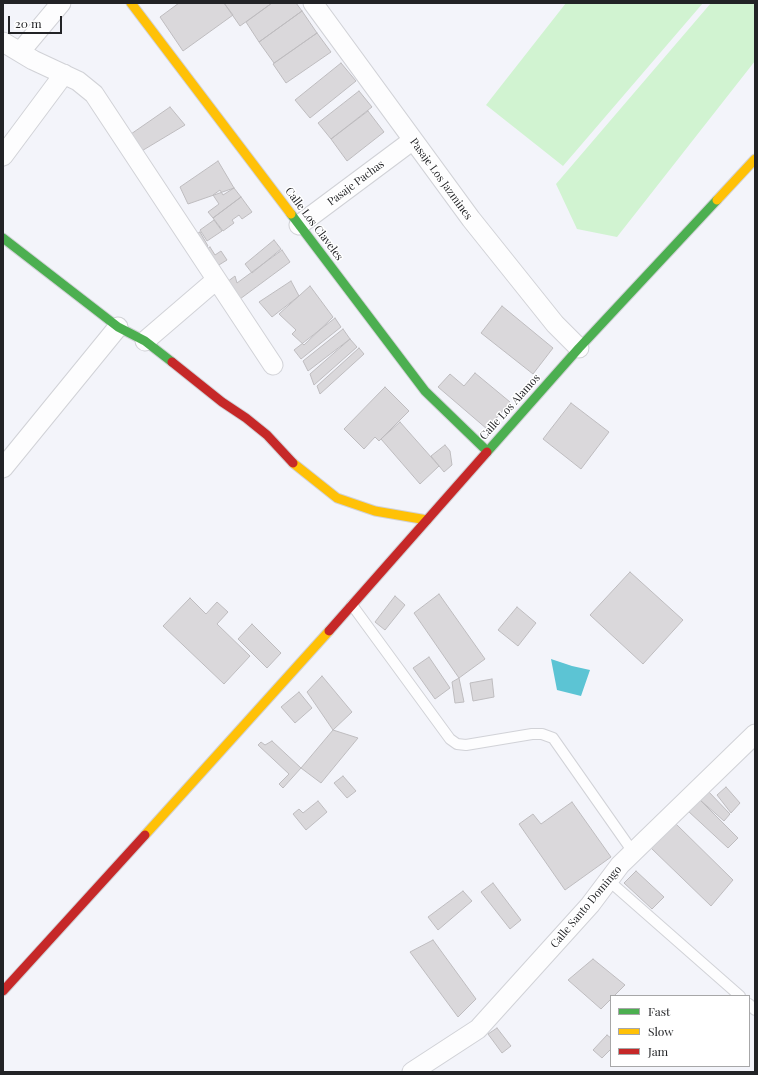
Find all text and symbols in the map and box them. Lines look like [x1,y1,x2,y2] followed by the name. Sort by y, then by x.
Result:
[10,8,64,34] scale bar
[15,15,42,31] text: 20 m
[407,136,475,222] street label: Pasaje Los Jazmines
[325,157,387,209] street label: Pasaje Pachas
[282,185,346,263] street label: Calle Los Claveles
[477,371,543,443] street label: Calle Los Alamos
[548,863,624,951] street label: Calle Santo Domingo
[610,995,750,1067] legend
[648,1003,670,1019] text: Fast
[648,1023,674,1039] text: Slow
[648,1043,668,1059] text: Jam

